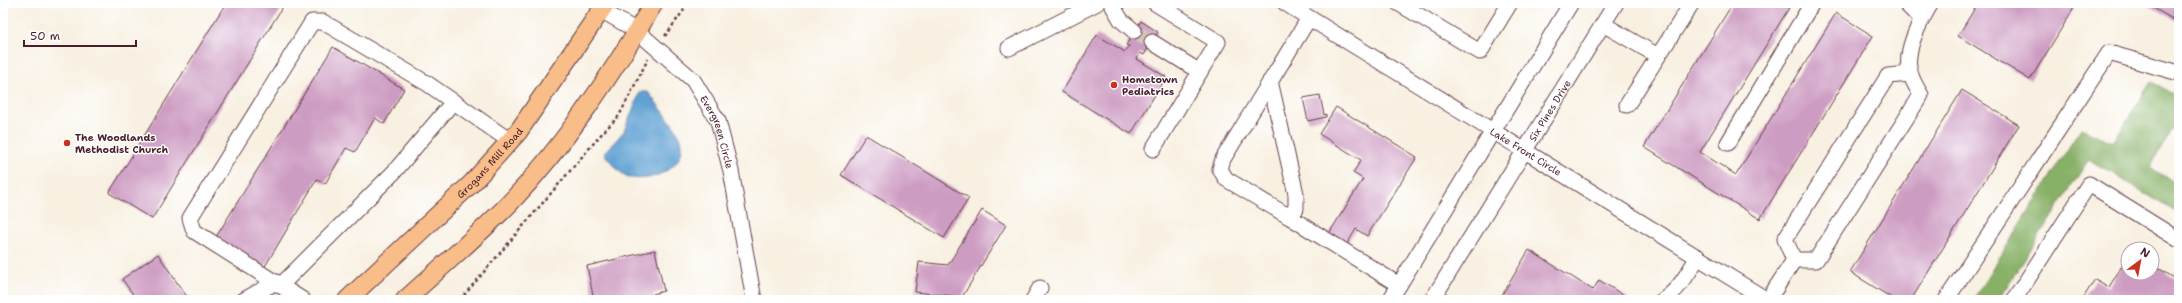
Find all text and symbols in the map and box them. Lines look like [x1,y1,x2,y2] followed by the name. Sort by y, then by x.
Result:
[24,22,136,48] scale bar
[30,28,60,44] text: 50 m
[1122,73,1178,98] place label: Hometown Pediatrics
[1525,77,1574,144] street label: Six Pines Drive
[1109,80,1119,90] marker: Hometown Pediatrics
[697,93,737,170] street label: Evergreen Circle
[1488,124,1564,179] street label: Lake Front Circle
[454,125,526,201] street label: Grogans Mill Road
[75,131,169,156] place label: The Woodlands Methodist Church
[62,138,72,148] marker: The Woodlands Methodist Church
[2120,241,2160,281] north arrow
[2137,244,2153,262] text: N

